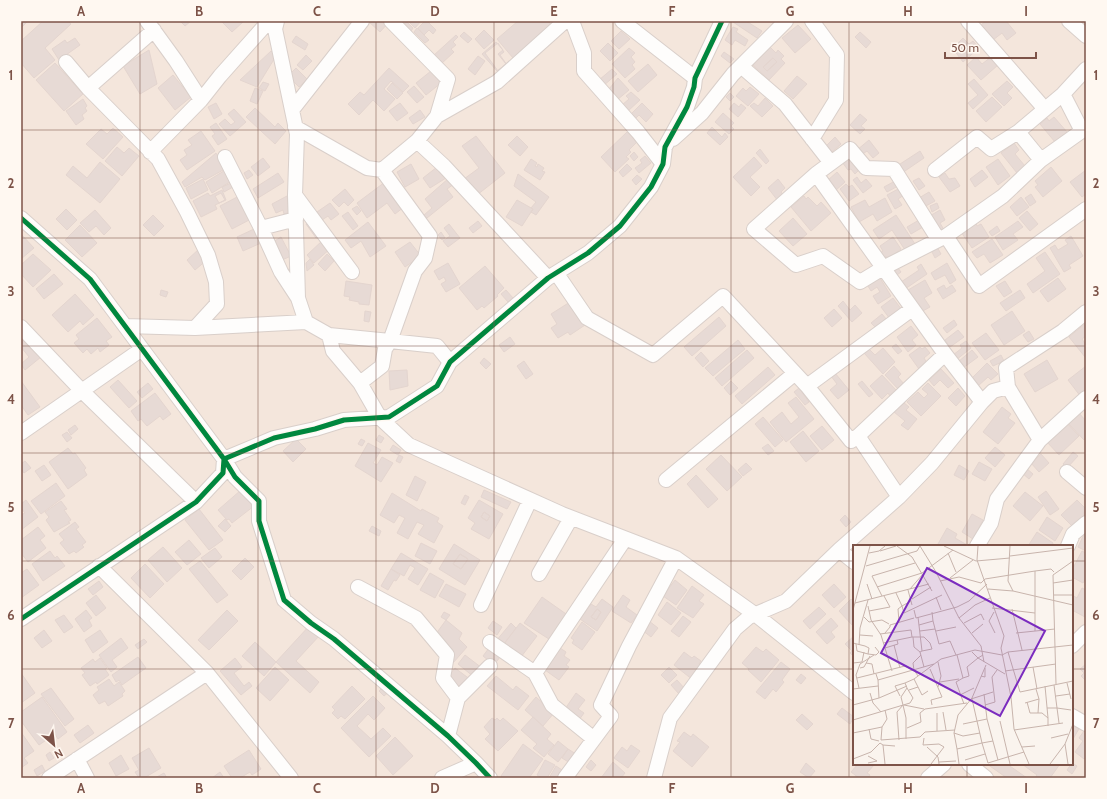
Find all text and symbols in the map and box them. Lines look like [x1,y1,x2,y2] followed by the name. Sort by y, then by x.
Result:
[77,3,86,19] text: A
[195,3,203,19] text: B
[313,3,321,19] text: C
[430,3,440,19] text: D
[550,3,558,19] text: E
[669,3,676,19] text: F
[786,3,795,19] text: G
[903,3,913,19] text: H
[1024,3,1028,19] text: I
[945,34,1036,60] scale bar
[951,40,979,55] text: 50 m
[9,67,13,83] text: 1
[1094,67,1098,83] text: 1
[8,175,15,191] text: 2
[1093,175,1100,191] text: 2
[7,283,15,299] text: 3
[1092,283,1100,299] text: 3
[7,391,15,407] text: 4
[1092,391,1100,407] text: 4
[8,499,15,515] text: 5
[1093,499,1100,515] text: 5
[853,545,1073,765] inset map
[7,607,15,623] text: 6
[1092,607,1100,623] text: 6
[8,715,15,731] text: 7
[1093,715,1100,731] text: 7
[34,725,74,765] north arrow
[52,746,65,762] text: N
[77,780,86,796] text: A
[195,780,203,796] text: B
[313,780,321,796] text: C
[430,780,440,796] text: D
[550,780,558,796] text: E
[669,780,676,796] text: F
[786,780,795,796] text: G
[903,780,913,796] text: H
[1024,780,1028,796] text: I

